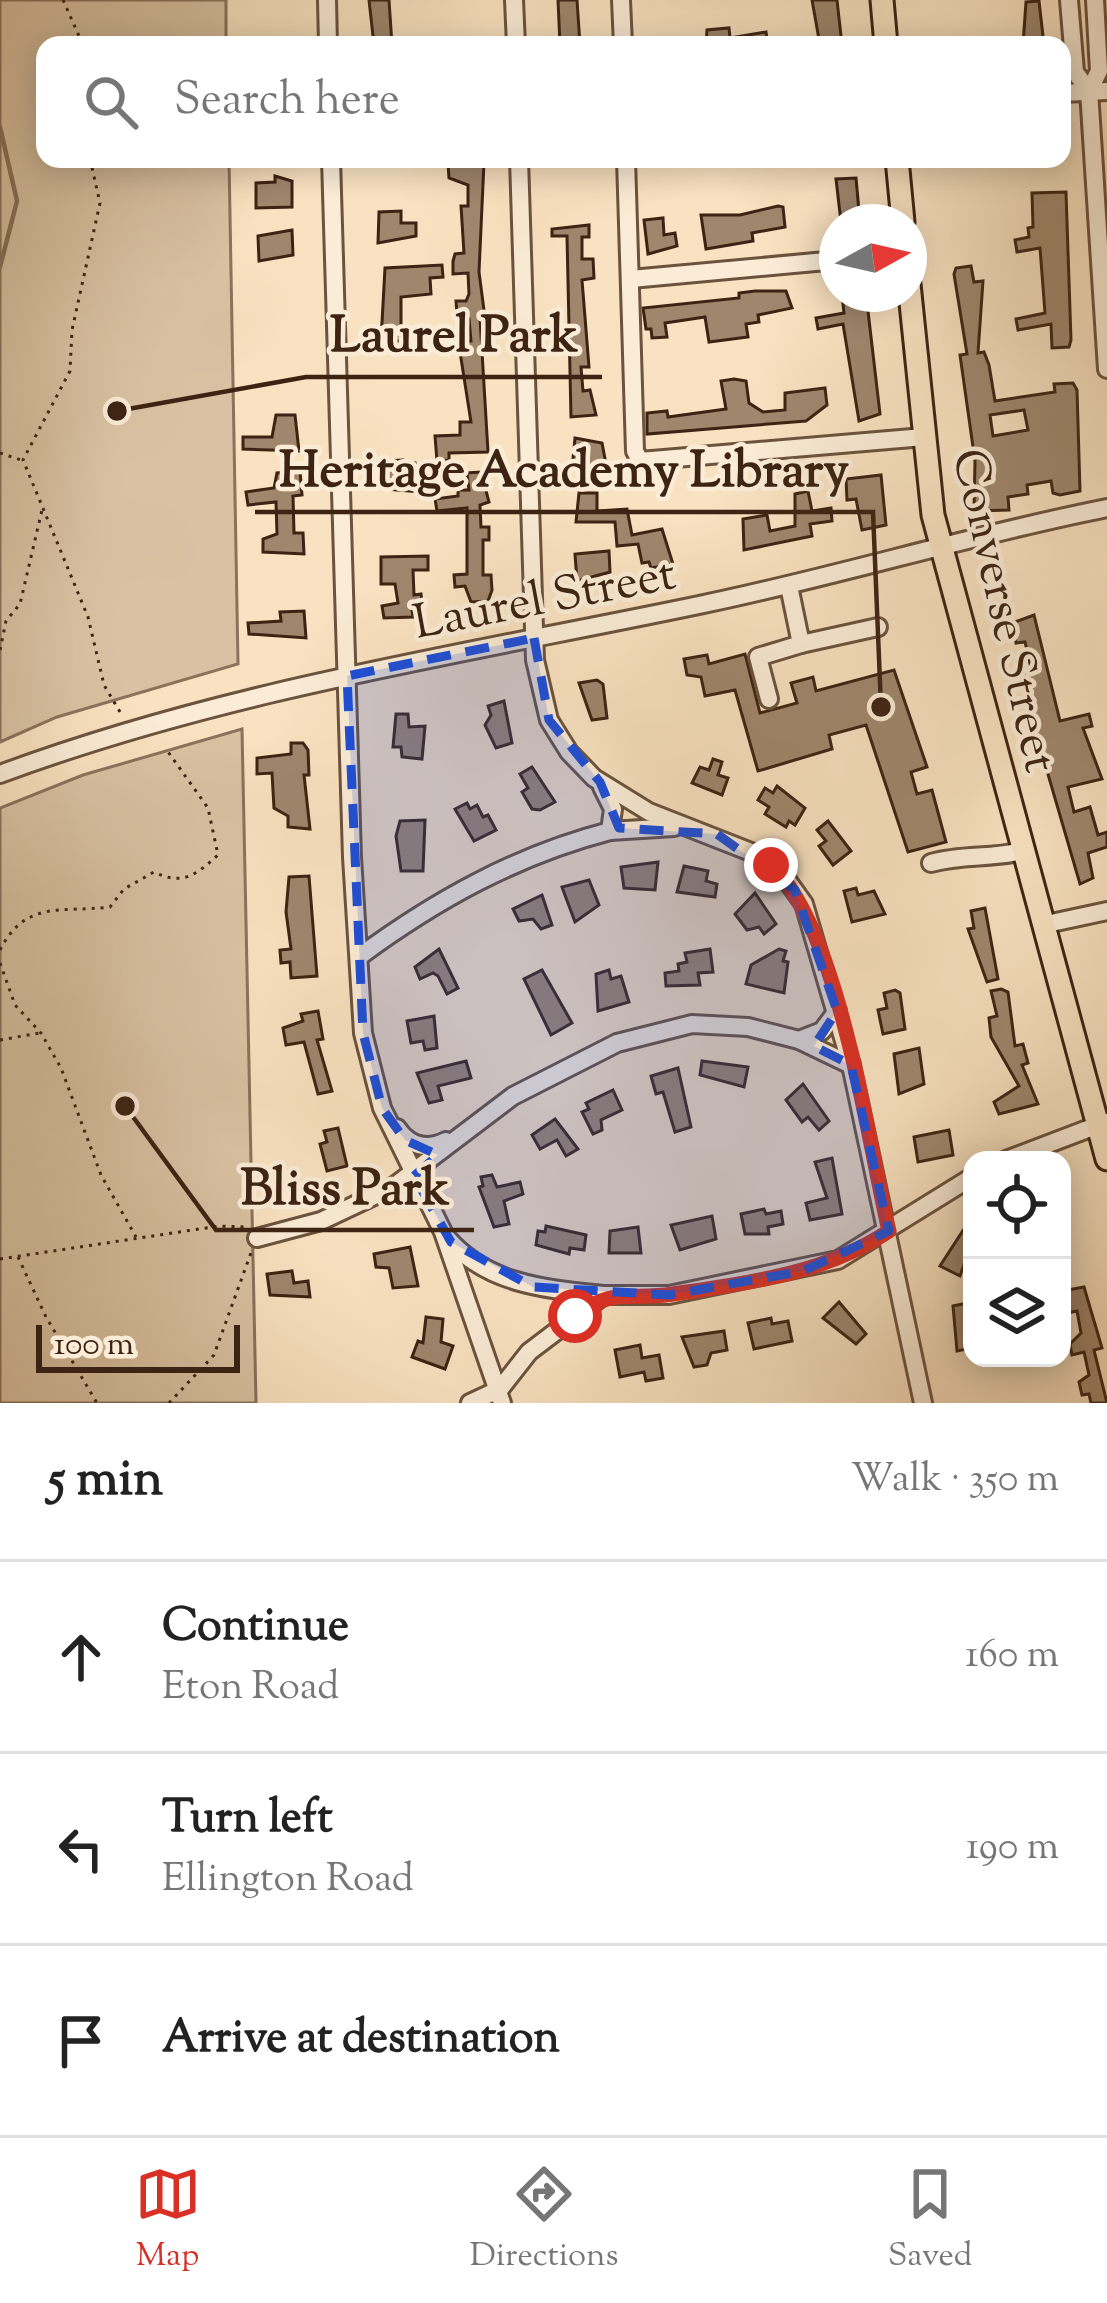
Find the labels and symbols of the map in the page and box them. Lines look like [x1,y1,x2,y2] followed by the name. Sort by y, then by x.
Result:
[819,204,927,312] north arrow
[306,290,602,377] callout: Laurel Park
[330,302,578,375] text: Laurel Park
[255,425,873,512] callout: Heritage Academy Library
[279,437,849,510] text: Heritage Academy Library
[931,443,1072,780] street label: Converse Street
[408,542,682,661] street label: Laurel Street
[744,838,798,892] route end
[216,1143,474,1230] callout: Bliss Park
[240,1155,450,1228] text: Bliss Park
[548,1289,602,1343] route start
[36,1319,240,1372] scale bar

